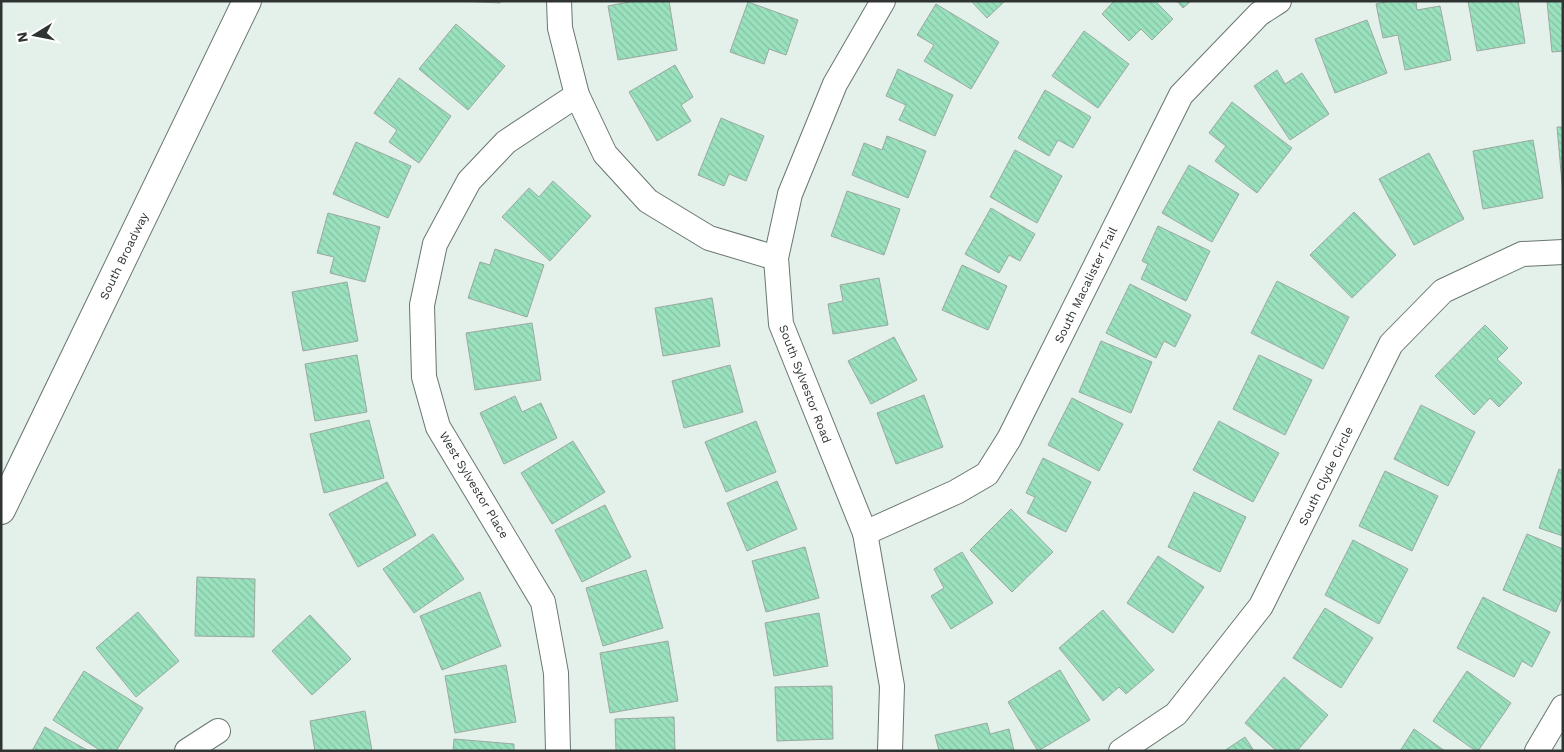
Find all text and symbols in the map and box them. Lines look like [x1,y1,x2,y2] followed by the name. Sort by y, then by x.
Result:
[10,10,60,60] north arrow
[13,31,31,44] text: N
[97,209,152,302] street label: South Broadway
[1052,224,1120,345] street label: South Macalister Trail
[776,323,834,445] street label: South Sylvestor Road
[1296,424,1356,528] street label: South Clyde Circle
[436,429,512,541] street label: West Sylvestor Place

